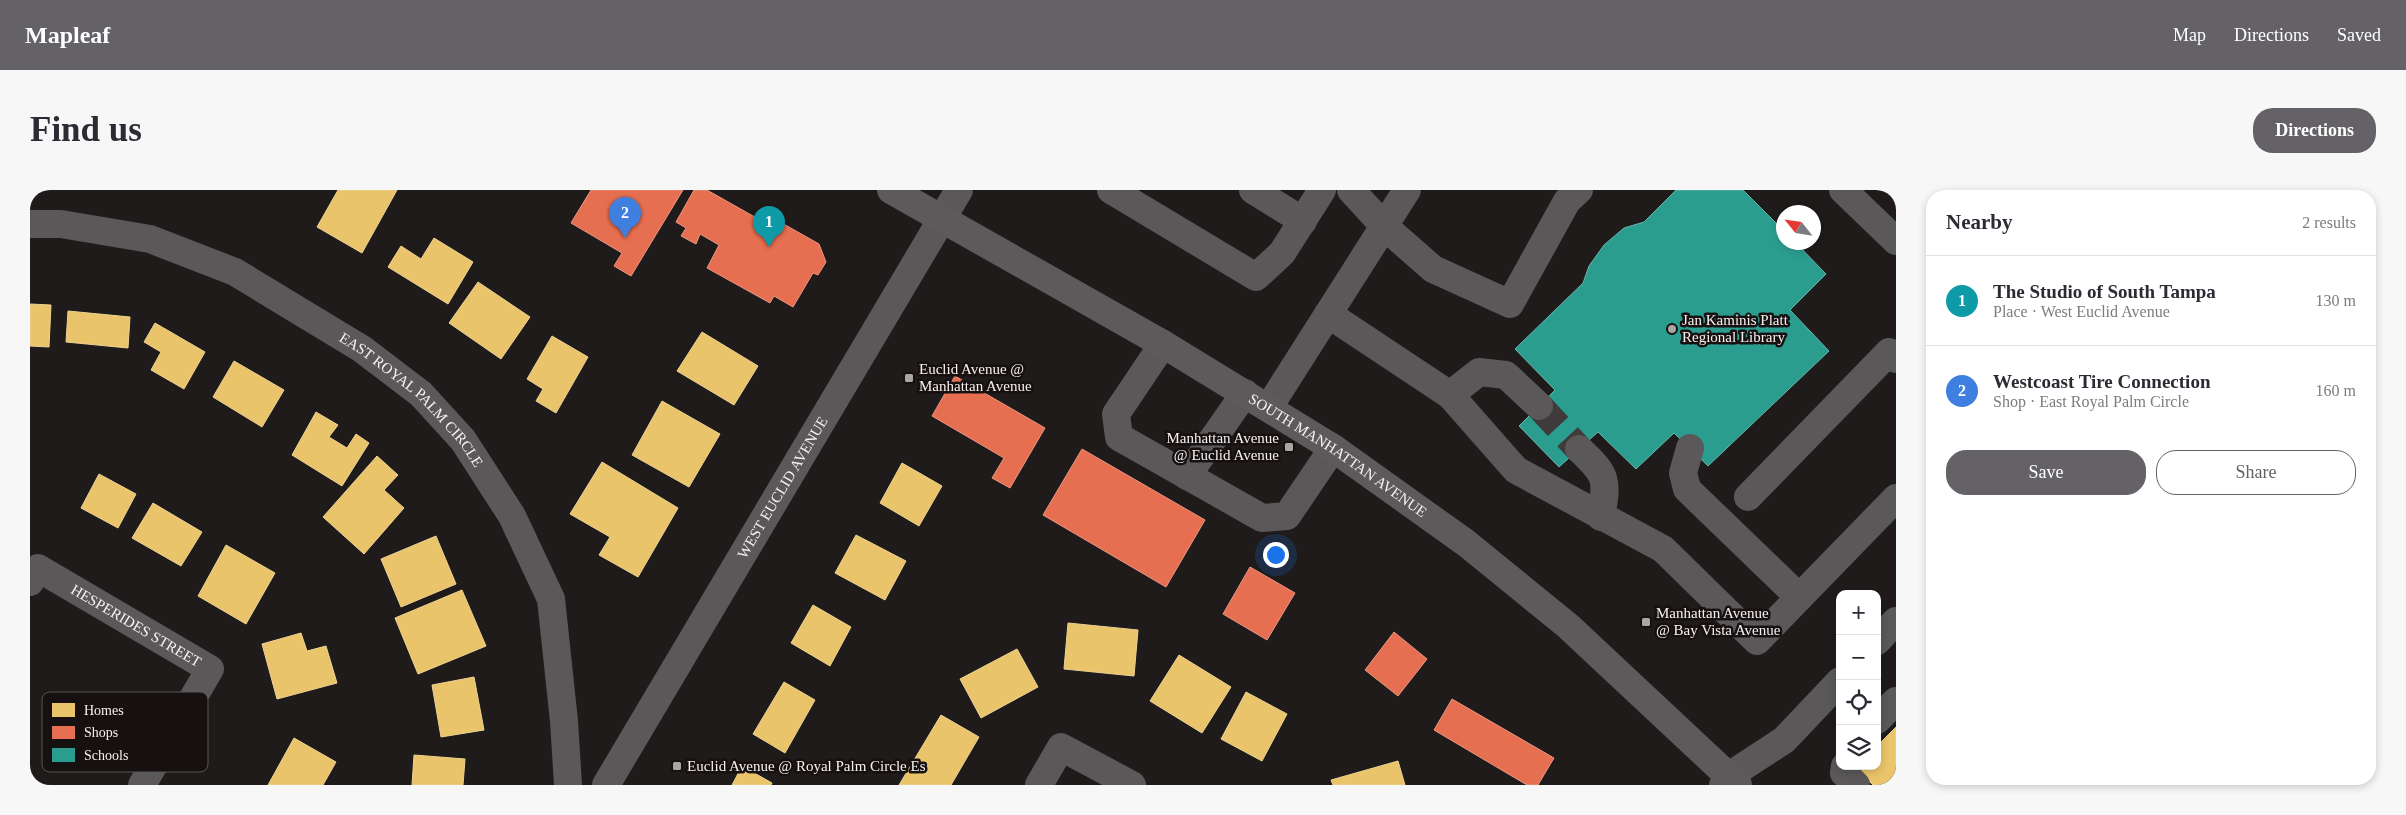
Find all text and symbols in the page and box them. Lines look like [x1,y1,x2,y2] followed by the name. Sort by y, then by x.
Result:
[25,22,110,48] text: Mapleaf
[2173,25,2206,45] text: Map
[2234,25,2309,45] text: Directions
[2337,25,2381,45] text: Saved
[2253,108,2376,153] button: Directions
[30,110,142,149] text: Find us
[609,197,641,238] pin: 2
[1776,205,1821,250] north arrow
[753,206,785,247] pin: 1
[1946,210,2013,234] text: Nearby
[2302,214,2356,231] text: 2 results
[1993,281,2216,302] text: The Studio of South Tampa
[1958,292,1966,309] text: 1
[2316,292,2356,309] text: 130 m
[1993,303,2170,320] text: Place · West Euclid Avenue
[1682,312,1789,345] place label: Jan Kaminis Platt Regional Library
[1666,323,1678,335] marker: Jan Kaminis Platt Regional Library
[337,329,486,470] street label: EAST ROYAL PALM CIRCLE
[919,361,1032,394] place label: Euclid Avenue @ Manhattan Avenue
[1993,371,2210,392] text: Westcoast Tire Connection
[903,372,915,384] marker: Euclid Avenue @ Manhattan Avenue
[1958,382,1966,399] text: 2
[2316,382,2356,399] text: 160 m
[1246,391,1430,520] street label: SOUTH MANHATTAN AVENUE
[1993,393,2189,410] text: Shop · East Royal Palm Circle
[734,414,831,561] street label: WEST EUCLID AVENUE
[1166,430,1279,463] place label: Manhattan Avenue @ Euclid Avenue
[1283,441,1295,453] marker: Manhattan Avenue @ Euclid Avenue
[1946,450,2146,495] button: Save
[2156,450,2356,495] button: Share
[1263,542,1289,568] your location
[68,581,204,670] street label: HESPERIDES STREET
[1836,590,1881,770] map controls
[1836,590,1881,635] button: +
[1656,605,1781,638] place label: Manhattan Avenue @ Bay Vista Avenue
[1640,616,1652,628] marker: Manhattan Avenue @ Bay Vista Avenue
[1836,635,1881,680] button: −
[1836,680,1881,725] button: locate
[42,692,208,772] legend
[84,703,124,718] text: Homes
[84,725,118,740] text: Shops
[1836,725,1881,770] button: layers
[84,748,128,763] text: Schools
[687,758,926,774] place label: Euclid Avenue @ Royal Palm Circle Es
[671,760,683,772] marker: Euclid Avenue @ Royal Palm Circle Es

